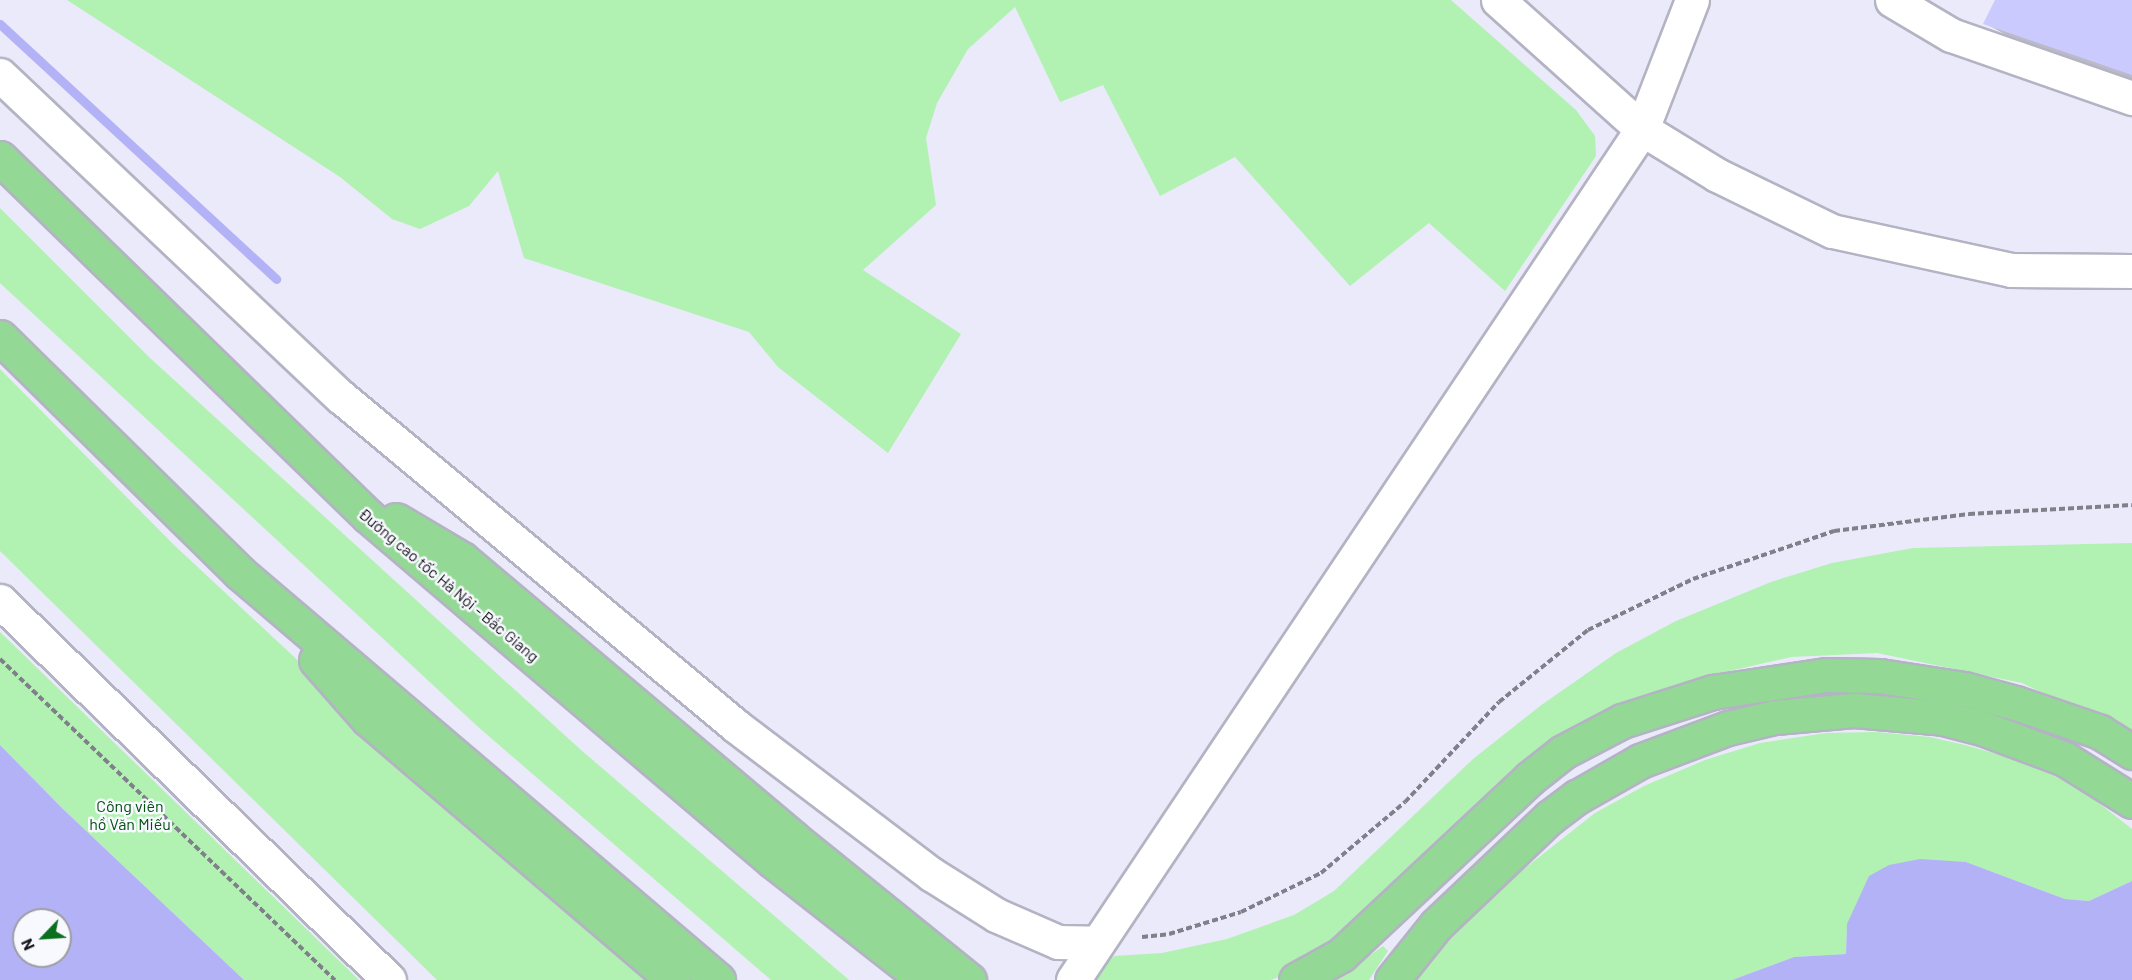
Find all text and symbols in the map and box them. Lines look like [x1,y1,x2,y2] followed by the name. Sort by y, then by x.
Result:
[355,504,543,666] street label: Đường cao tốc Hà Nội - Bắc Giang
[89,796,171,834] park label: Công viên hồ Văn Miếu
[12,908,72,968] north arrow
[16,936,38,954] text: N

